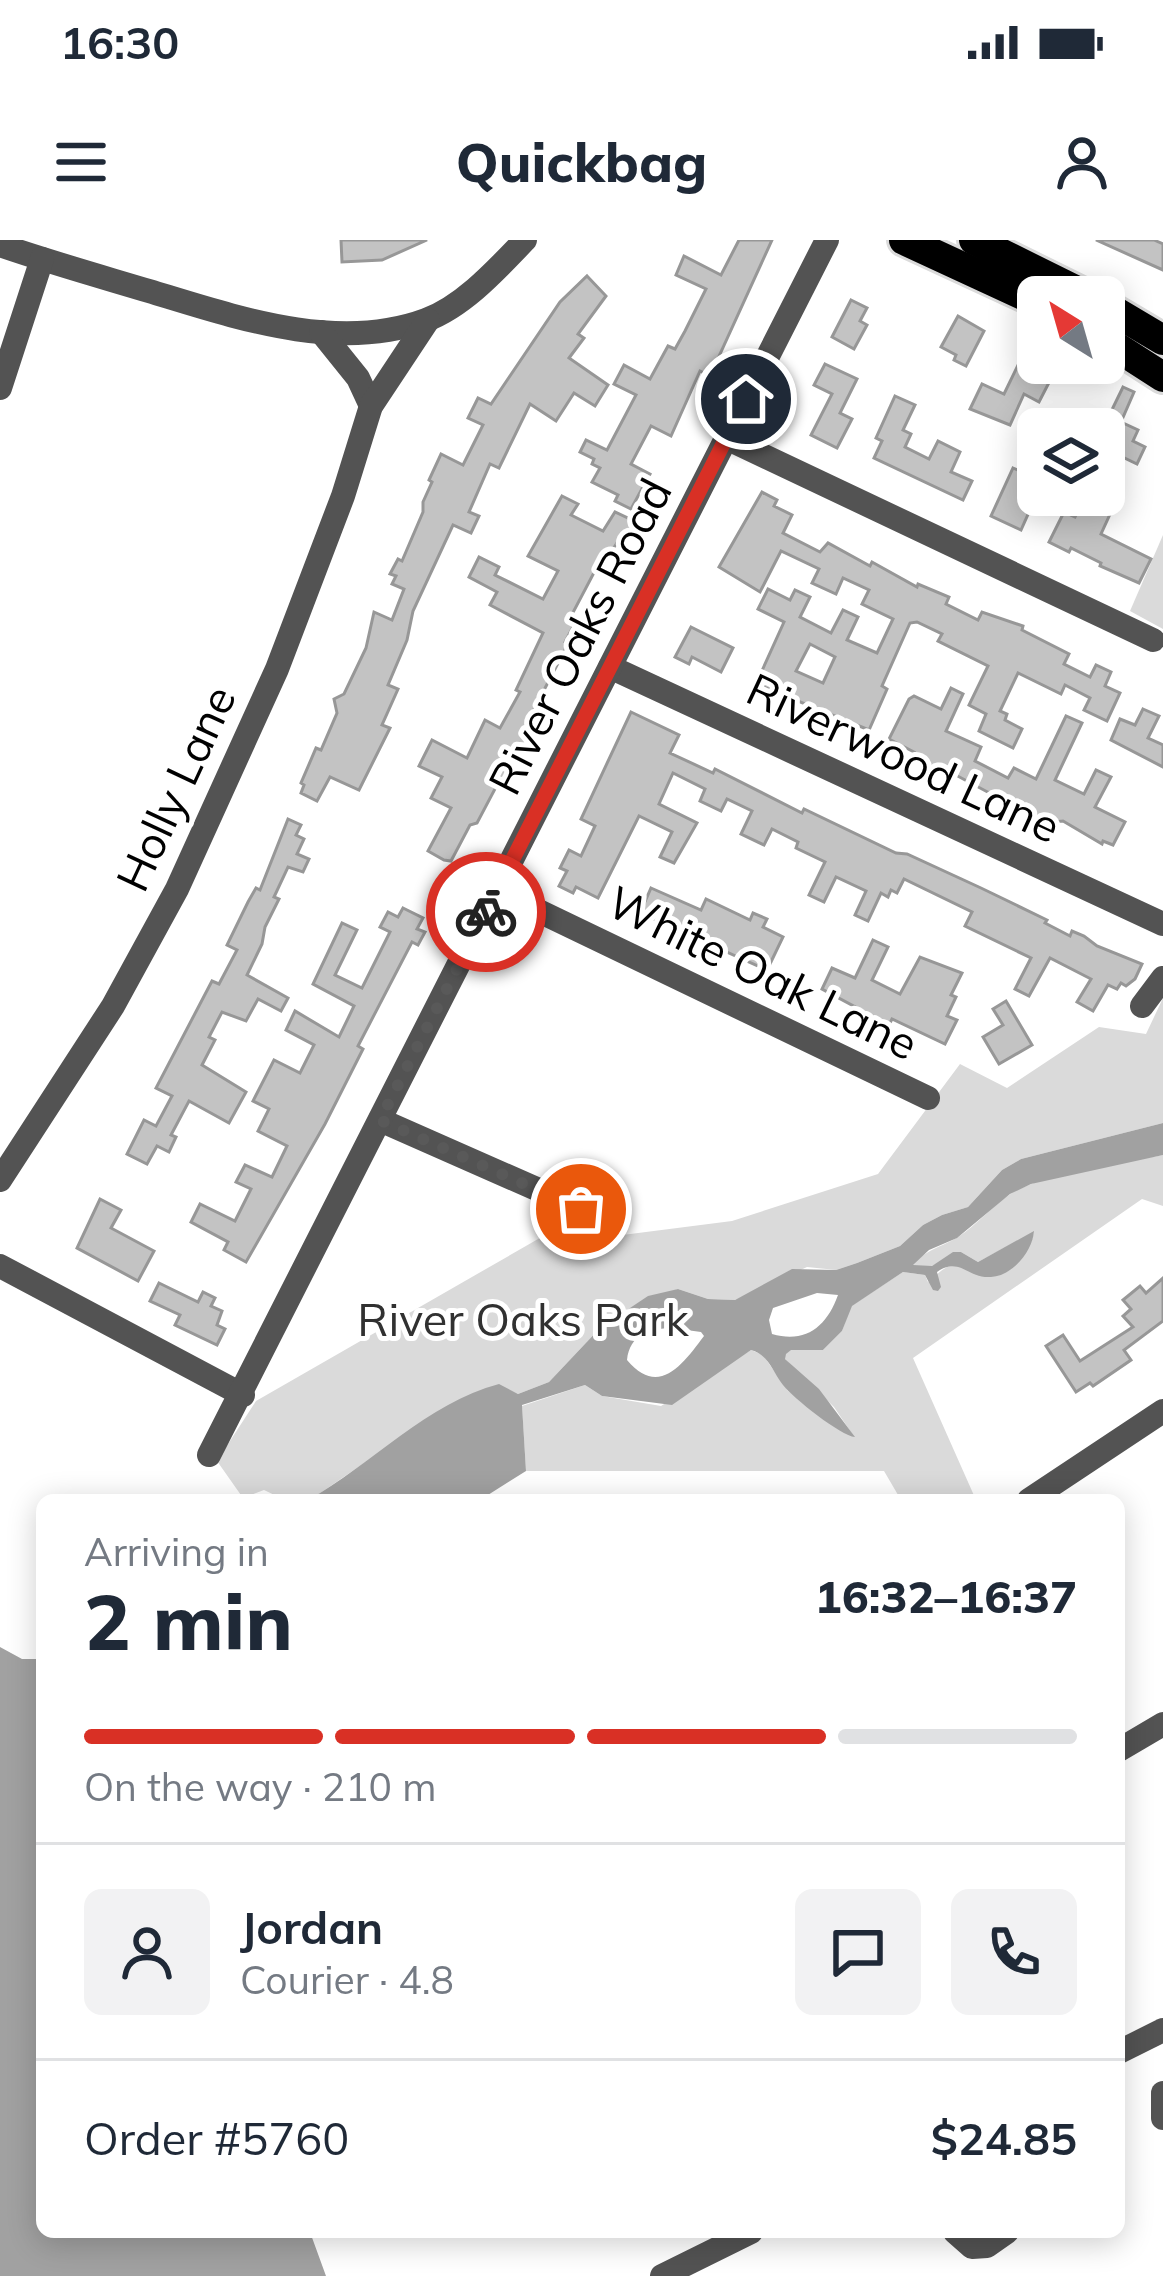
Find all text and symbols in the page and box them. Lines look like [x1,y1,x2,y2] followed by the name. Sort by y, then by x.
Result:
[60,14,179,70] text: 16:30
[456,128,707,196] text: Quickbag
[48,129,114,195] icon: menu
[1049,129,1115,195] icon: person
[1017,276,1125,384] north arrow
[1017,276,1125,516] map controls
[695,348,797,450] pin
[713,366,779,432] icon: home
[1017,408,1125,516] button: layers
[475,469,683,803] street label: River Oaks Road
[739,660,1069,854] street label: Riverwood Lane
[103,677,247,899] street label: Holly Lane
[426,852,546,972] courier
[599,873,927,1071] street label: White Oak Lane
[453,879,519,945] icon: bike
[530,1158,632,1260] pin
[548,1176,614,1242] icon: bag
[357,1291,689,1347] park label: River Oaks Park
[84,1527,269,1576] text: Arriving in
[815,1568,1077,1624] text: 16:32–16:37
[84,1572,293,1670] text: 2 min
[84,1762,436,1811] text: On the way · 210 m
[84,1889,210,2015] button: person
[795,1889,921,2015] button: chat
[951,1889,1077,2015] button: phone
[240,1899,383,1955] text: Jordan
[240,1955,454,2004] text: Courier · 4.8
[84,2110,349,2166] text: Order #5760
[931,2110,1077,2166] text: $24.85

